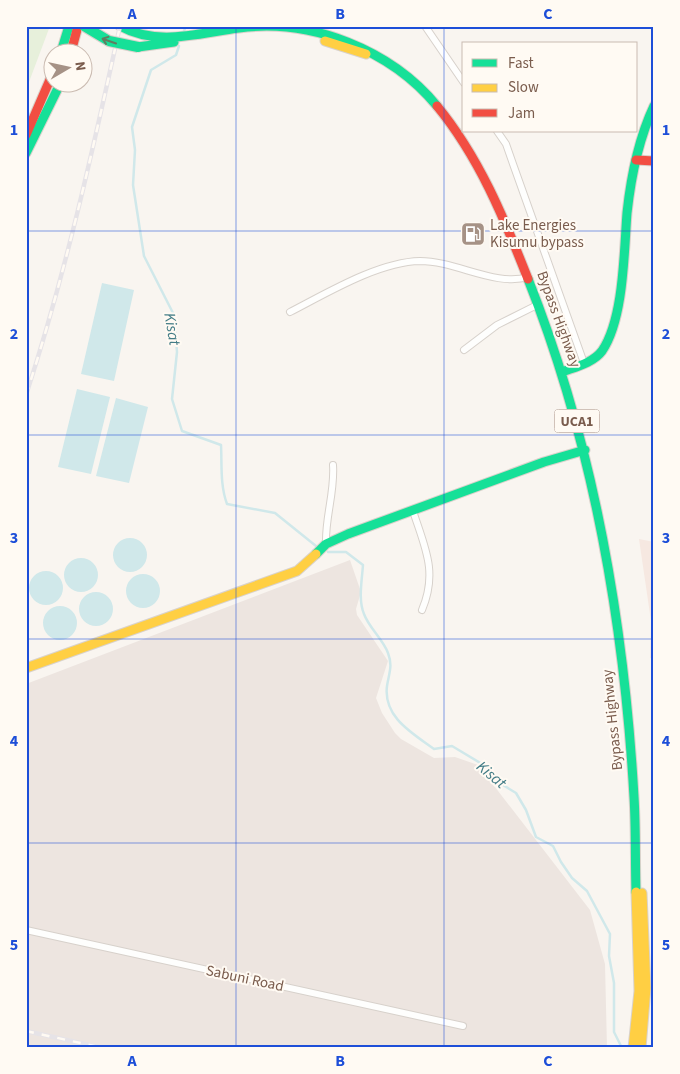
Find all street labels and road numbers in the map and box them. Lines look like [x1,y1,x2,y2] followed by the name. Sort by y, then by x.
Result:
[531,268,586,370] street label: Bypass Highway
[554,410,600,432] road number: UCA1
[597,668,628,771] street label: Bypass Highway
[204,960,286,997] street label: Sabuni Road

